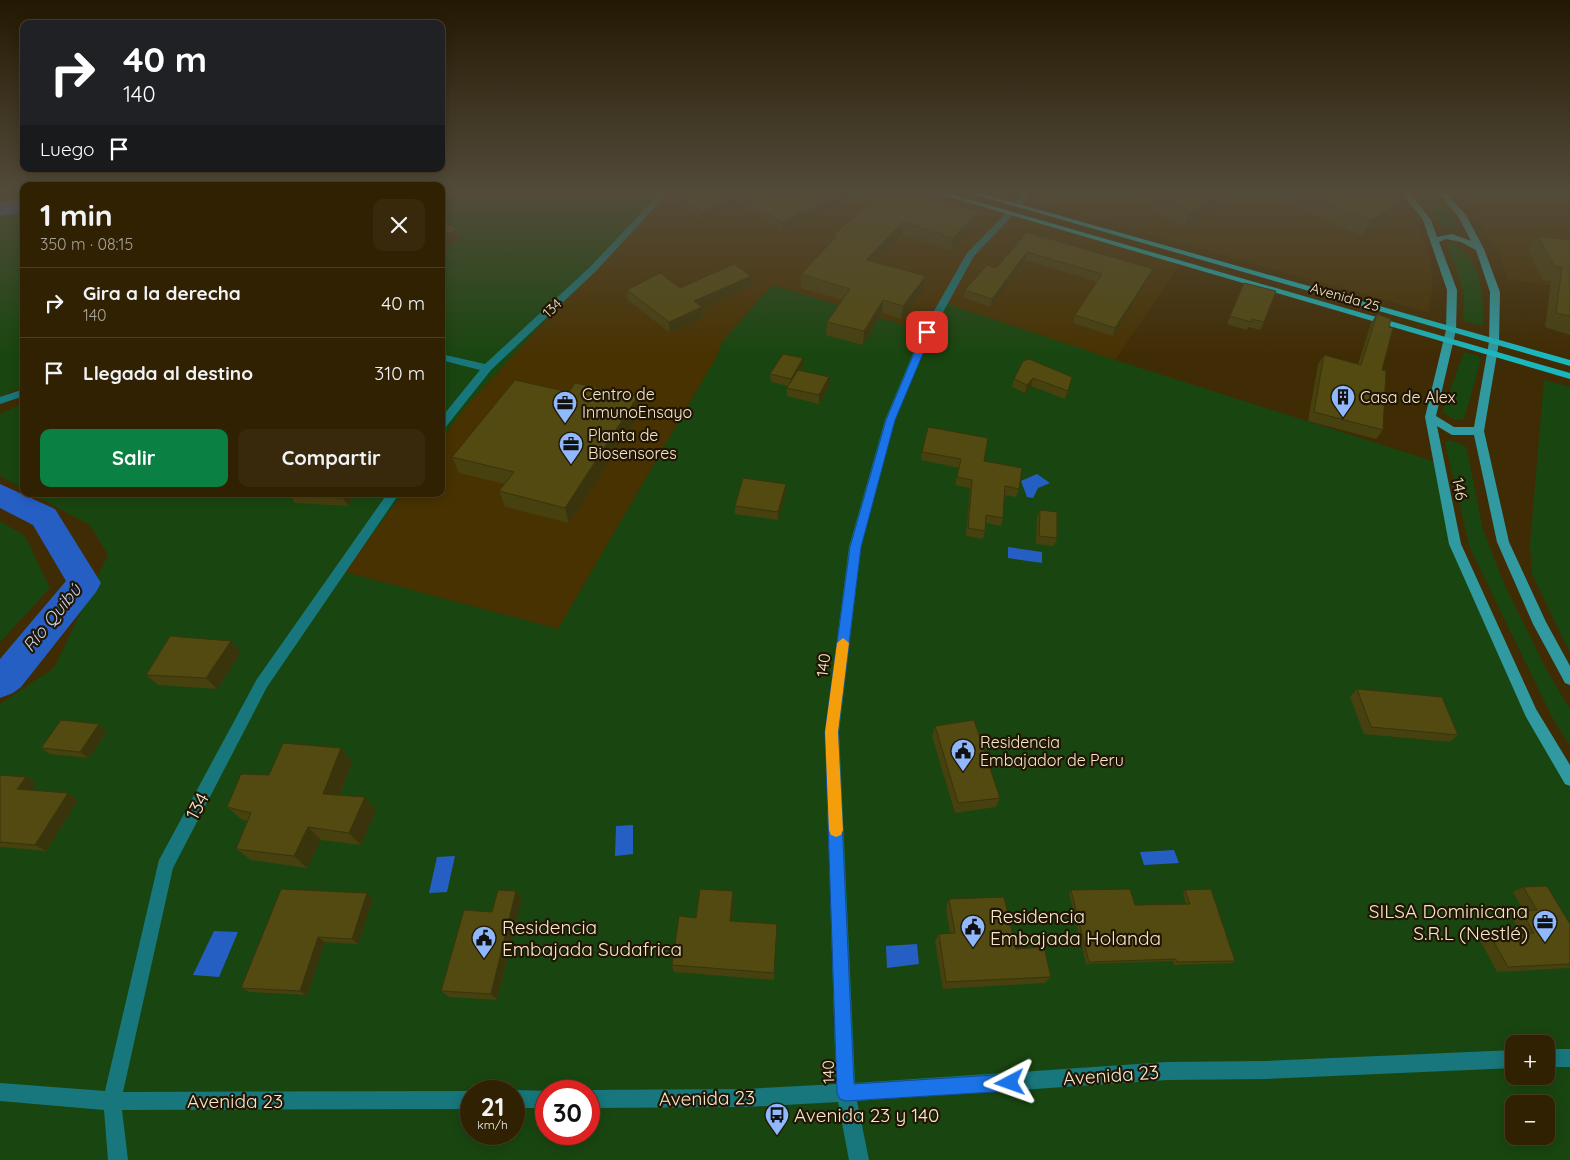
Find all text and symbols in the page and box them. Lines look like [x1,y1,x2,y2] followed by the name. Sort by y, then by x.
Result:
[123,37,207,81] text: 40 m
[40,40,105,105] icon: right
[123,80,156,108] text: 140
[105,135,133,163] icon: arrive
[40,137,95,161] text: Luego
[40,196,113,234] text: 1 min
[373,199,425,251] button: close
[40,234,133,254] text: 350 m · 08:15
[1308,279,1382,315] street label: Avenida 25
[83,281,241,305] text: Gira a la derecha
[40,289,68,317] icon: right
[381,291,425,315] text: 40 m
[539,295,565,321] street label: 134
[83,305,107,325] text: 140
[906,311,948,353] pin
[913,318,941,346] icon: arrive
[40,359,68,387] icon: arrive
[83,361,253,385] text: Llegada al destino
[374,361,425,385] text: 310 m
[582,384,692,422] place label: Centro de InmunoEnsayo
[1330,384,1356,418] building icon: Casa de Alex
[1360,387,1456,407] place label: Casa de Alex
[552,390,578,424] office icon: Centro de InmunoEnsayo
[588,425,677,463] place label: Planta de Biosensores
[40,429,228,487] button: Salir
[238,429,425,487] button: Compartir
[558,431,584,465] office icon: Planta de Biosensores
[1448,476,1472,502] street label: 146
[17,578,87,656] water label: Río Quibú
[812,652,834,678] street label: 140
[980,732,1124,770] place label: Residencia Embajador de Peru
[950,738,976,772] public building icon: Residencia Embajador de Peru
[180,788,214,824] street label: 134
[1369,899,1528,945] place label: SILSA Dominicana S.R.L (Nestlé)
[990,904,1161,950] place label: Residencia Embajada Holanda
[1532,909,1558,943] office icon: SILSA Dominicana S.R.L (Nestlé)
[960,914,986,948] public building icon: Residencia Embajada Holanda
[502,915,682,961] place label: Residencia Embajada Sudafrica
[471,925,497,959] public building icon: Residencia Embajada Sudafrica
[1505,1035,1555,1145] map controls
[1505,1035,1555,1085] button: +
[983,1056,1035,1108] position arrow
[818,1060,838,1084] street label: 140
[1062,1060,1160,1090] street label: Avenida 23
[535,1080,600,1145] speed limit sign: 30
[659,1085,755,1111] street label: Avenida 23
[187,1089,283,1113] street label: Avenida 23
[481,1091,504,1122] text: 21
[1505,1095,1555,1145] button: −
[764,1102,790,1136] bus stop icon: Avenida 23 y 140
[794,1103,939,1127] place label: Avenida 23 y 140
[477,1117,508,1132] text: km/h

